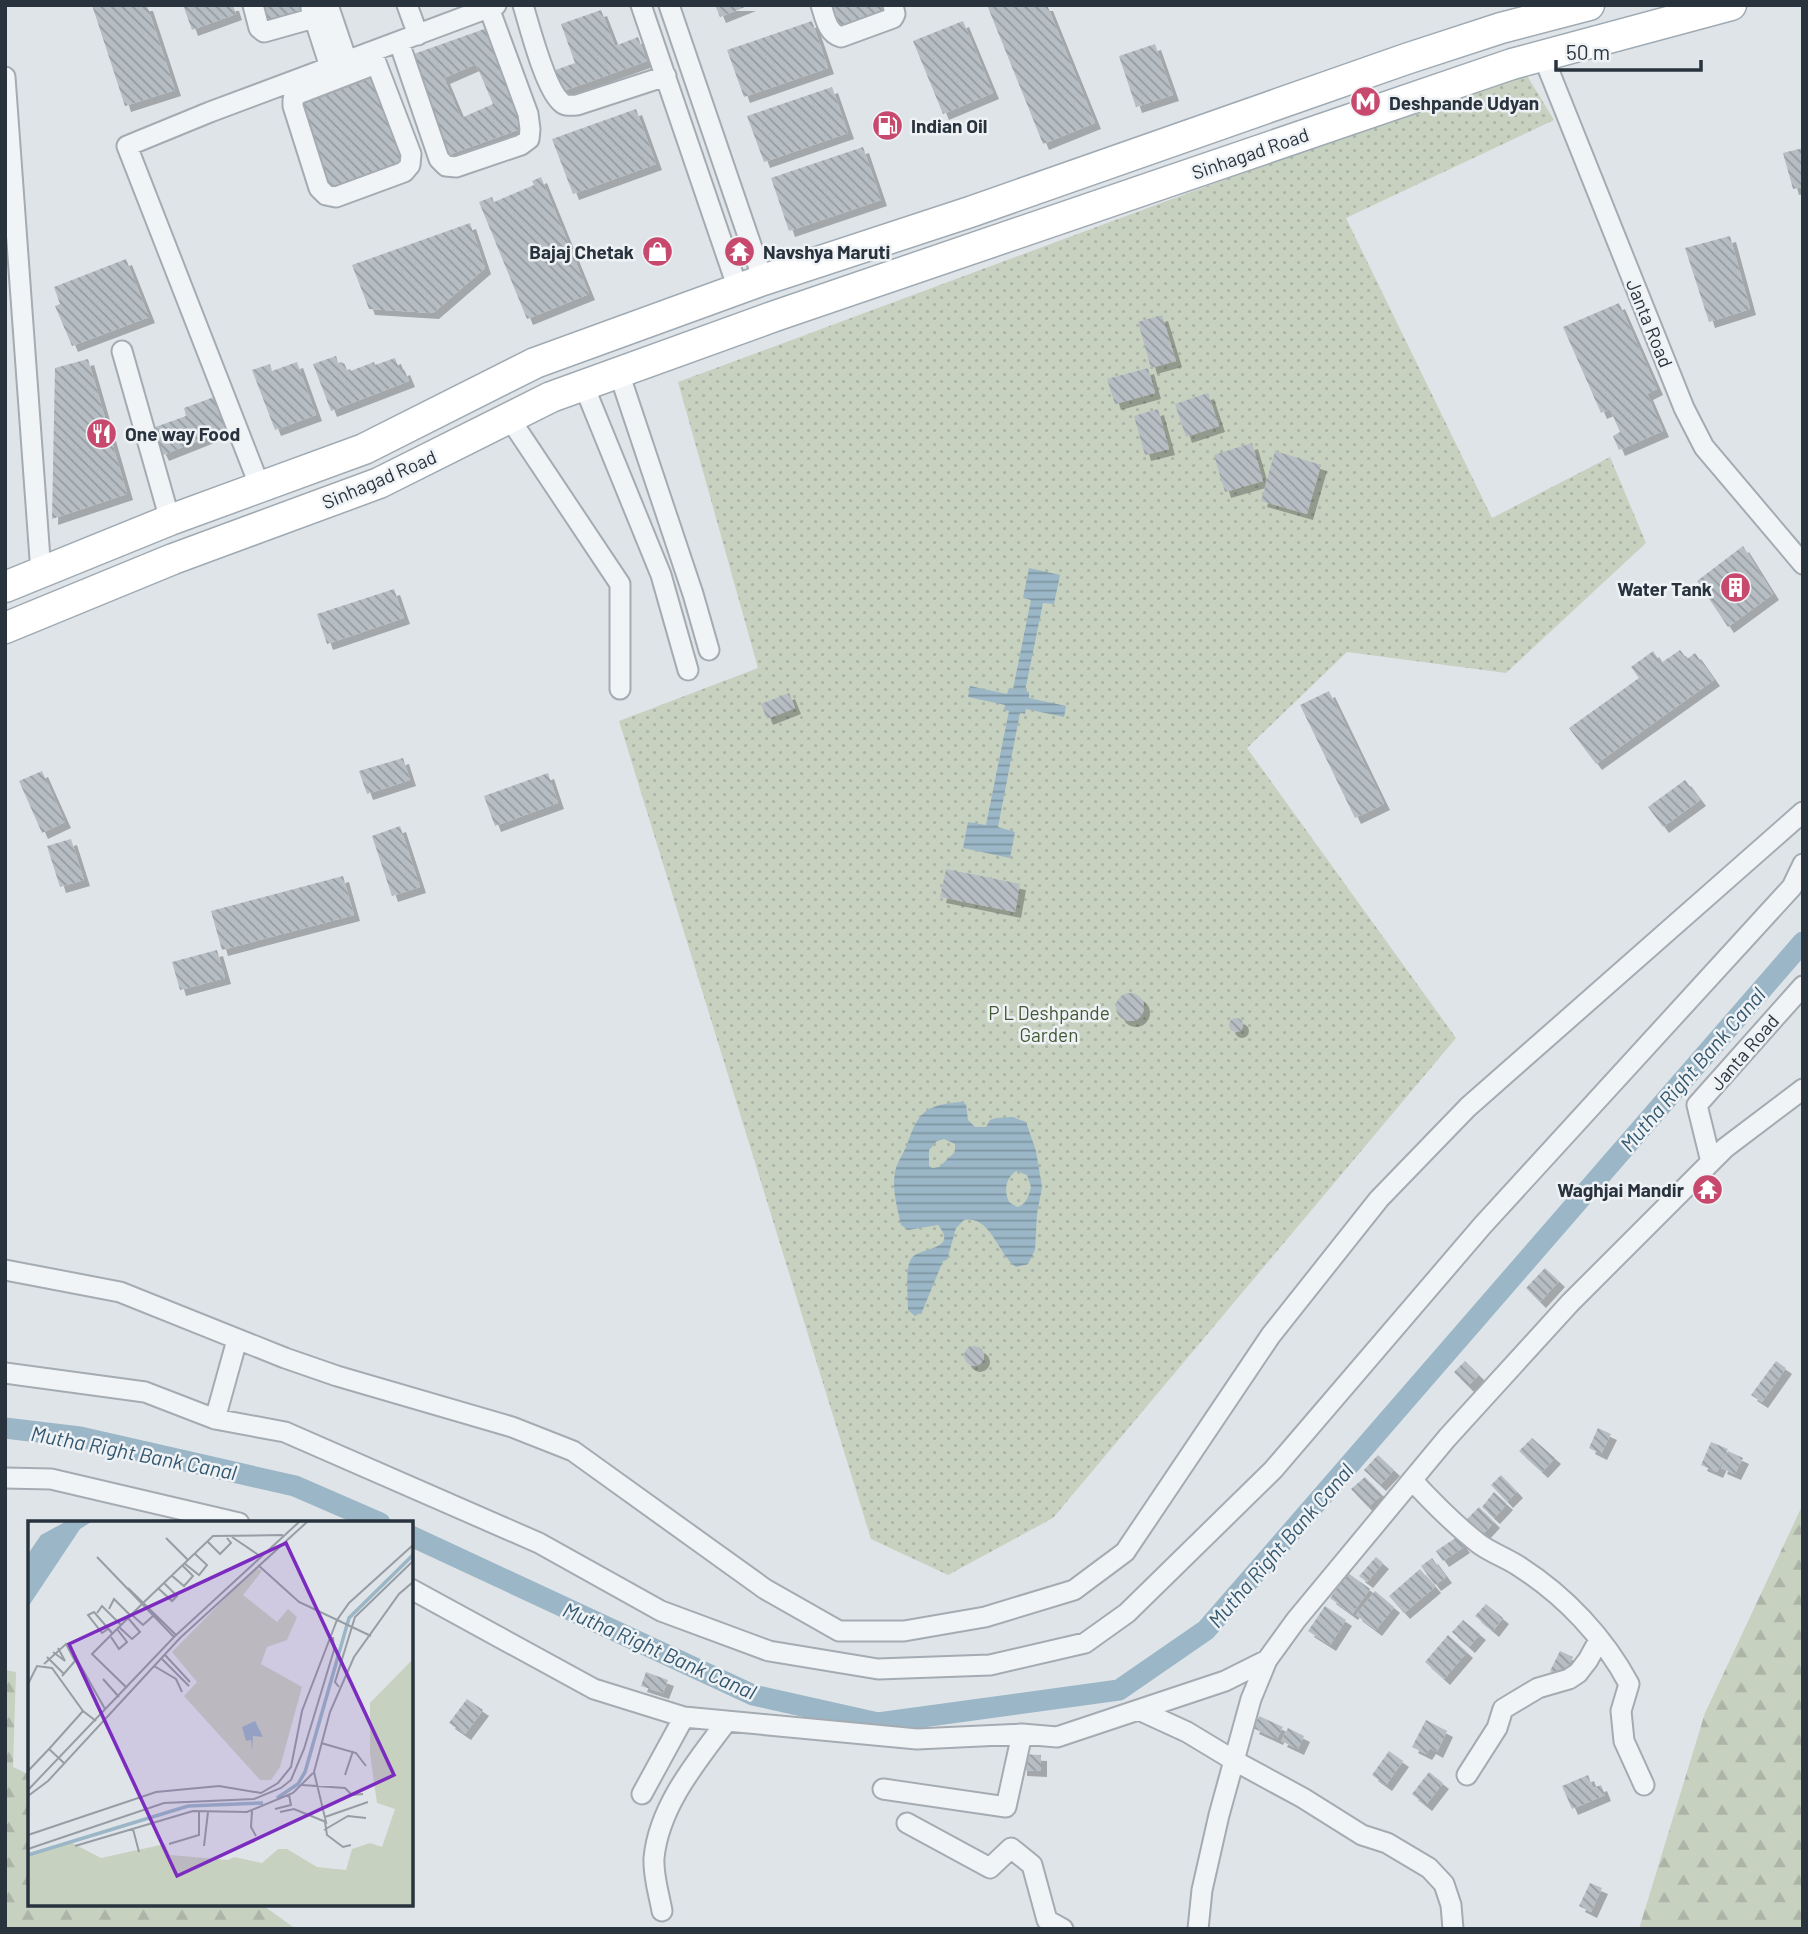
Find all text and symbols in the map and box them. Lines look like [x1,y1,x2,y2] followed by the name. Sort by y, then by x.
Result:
[1556,28,1701,72] scale bar
[1566,39,1610,64] text: 50 m
[1349,85,1383,119] metro station icon: Deshpande Udyan
[1389,91,1539,114] place label: Deshpande Udyan
[871,108,905,142] fuel station icon: Indian Oil
[911,114,987,137] place label: Indian Oil
[1188,122,1312,184] street label: Sinhagad Road
[640,234,674,268] shop icon: Bajaj Chetak
[723,234,757,268] temple icon: Navshya Maruti
[529,240,634,263] place label: Bajaj Chetak
[763,240,890,263] place label: Navshya Maruti
[1622,275,1678,371] street label: Janta Road
[85,416,119,450] restaurant icon: One way Food
[125,422,240,445] place label: One way Food
[318,445,440,513] street label: Sinhagad Road
[1718,571,1752,605] building icon: Water Tank
[1617,577,1712,600] place label: Water Tank
[1614,982,1770,1156] water label: Mutha Right Bank Canal
[988,1001,1110,1046] park label: P L Deshpande Garden
[1705,1009,1783,1095] street label: Janta Road
[1690,1172,1724,1206] temple icon: Waghjai Mandir
[1557,1178,1685,1201] place label: Waghjai Mandir
[29,1420,239,1484] water label: Mutha Right Bank Canal
[1202,1458,1358,1632] water label: Mutha Right Bank Canal
[28,1521,413,1906] inset map
[559,1596,761,1704] water label: Mutha Right Bank Canal

